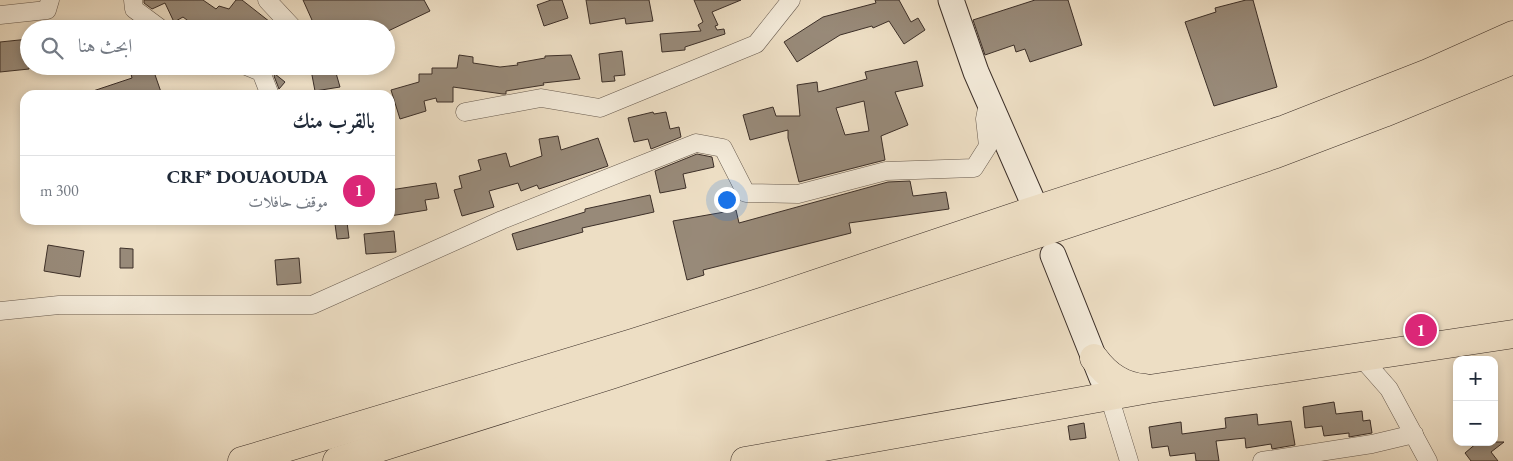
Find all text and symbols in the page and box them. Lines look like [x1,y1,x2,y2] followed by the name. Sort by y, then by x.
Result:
[20,20,395,75] search box
[78,33,132,58] text: ابحث هنا
[38,34,66,62] icon: search
[292,107,375,134] text: بالقرب منك
[167,164,328,189] text: CRF* DOUAOUDA
[40,180,79,201] text: 300 m
[355,180,363,201] text: 1
[714,187,740,213] your location
[248,191,328,212] text: موقف حافلات
[1405,311,1437,349] pin: 1
[1453,356,1498,446] map controls
[1453,356,1498,401] button: +
[1453,401,1498,446] button: −

